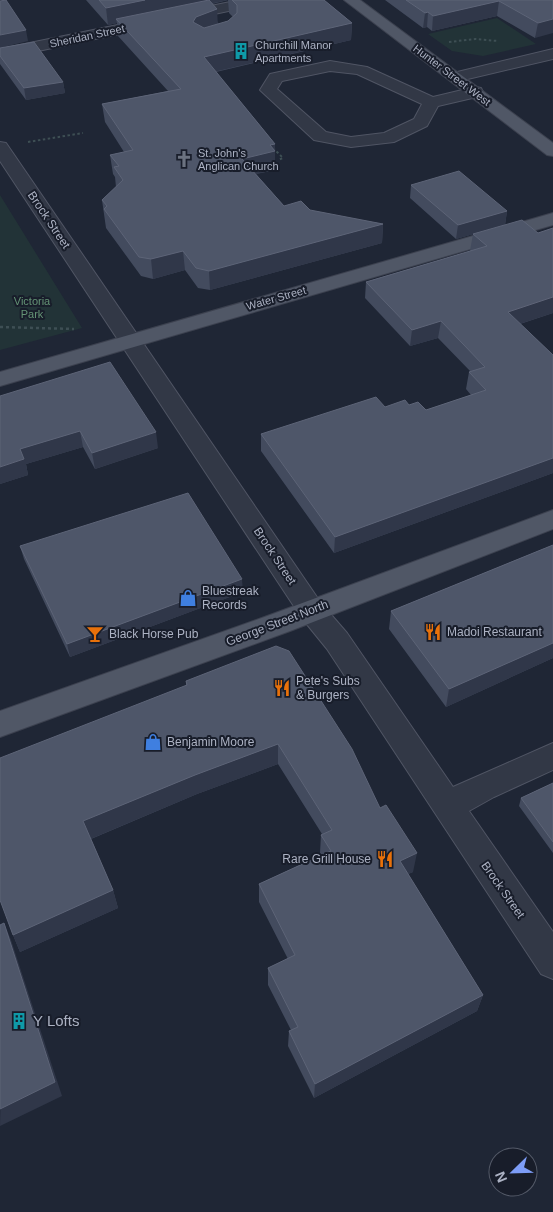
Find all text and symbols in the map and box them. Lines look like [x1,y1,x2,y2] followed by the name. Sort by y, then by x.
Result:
[48,22,126,50] street label: Sheridan Street
[255,39,332,64] place label: Churchill Manor Apartments
[231,41,251,61] building icon: Churchill Manor Apartments
[411,42,493,108] street label: Hunter Street West
[198,147,279,172] place label: St. John's Anglican Church
[174,149,194,169] church icon: St. John's Anglican Church
[25,189,74,252] street label: Brock Street
[245,284,307,312] street label: Water Street
[14,295,51,320] park label: Victoria Park
[251,525,300,588] street label: Brock Street
[202,584,260,612] place label: Bluestreak Records
[178,588,198,608] shop icon: Bluestreak Records
[224,597,330,649] street label: George Street North
[423,622,443,642] restaurant icon: Madoi Restaurant
[85,624,105,644] bar icon: Black Horse Pub
[447,625,542,639] place label: Madoi Restaurant
[109,627,199,641] place label: Black Horse Pub
[296,674,360,702] place label: Pete's Subs & Burgers
[272,678,292,698] restaurant icon: Pete's Subs & Burgers
[143,732,163,752] shop icon: Benjamin Moore
[167,735,255,749] place label: Benjamin Moore
[375,849,395,869] restaurant icon: Rare Grill House
[282,852,371,866] place label: Rare Grill House
[478,859,528,922] street label: Brock Street
[9,1011,29,1031] building icon: Y Lofts
[33,1012,79,1029] place label: Y Lofts
[488,1147,538,1197] north arrow
[492,1169,510,1185] text: N

